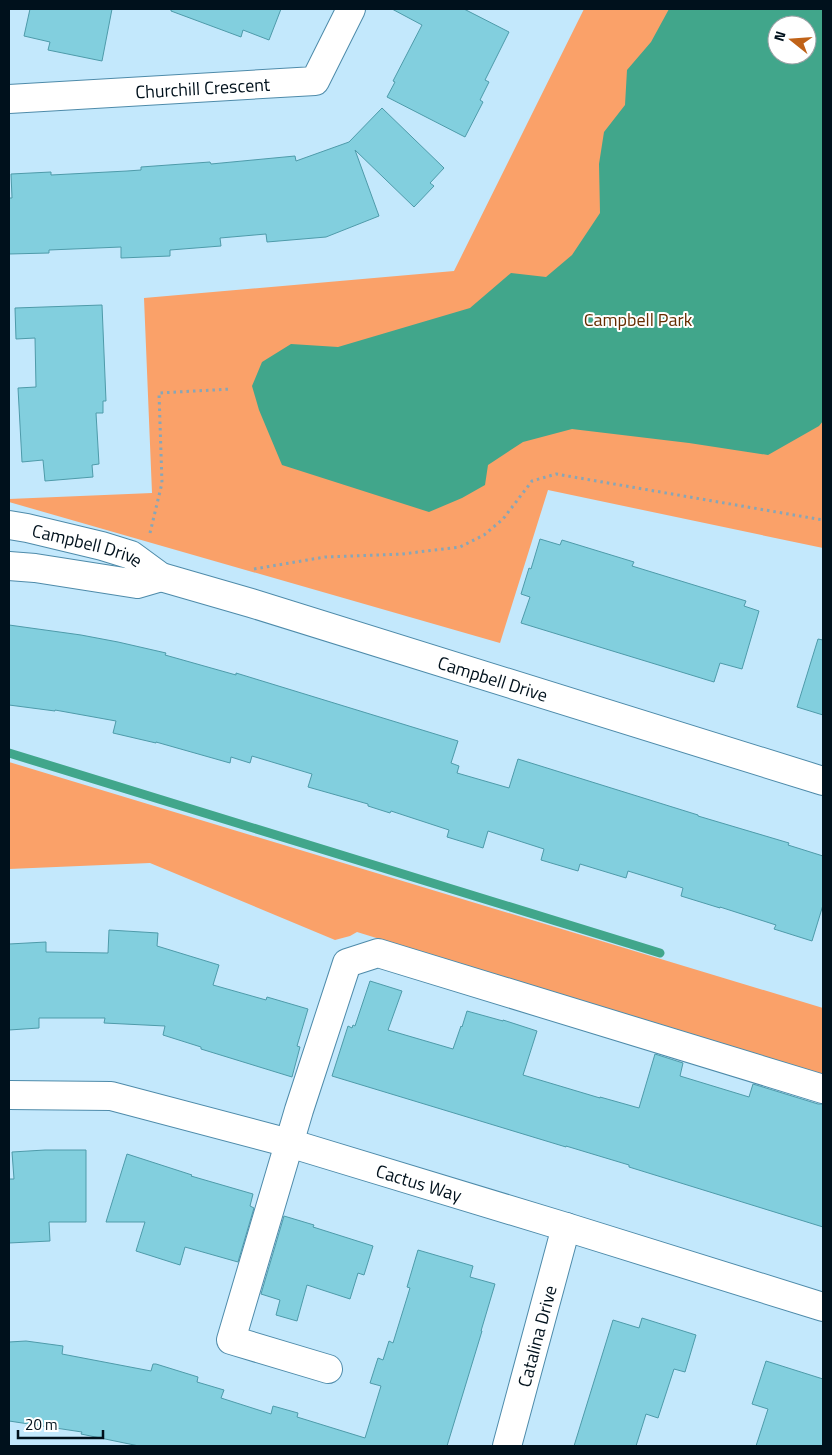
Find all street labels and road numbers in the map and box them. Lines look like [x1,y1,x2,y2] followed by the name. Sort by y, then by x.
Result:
[135,70,271,105] street label: Churchill Crescent
[30,516,149,573] street label: Campbell Drive
[435,649,551,708] street label: Campbell Drive
[373,1157,465,1208] street label: Cactus Way
[510,1282,563,1390] street label: Catalina Drive

